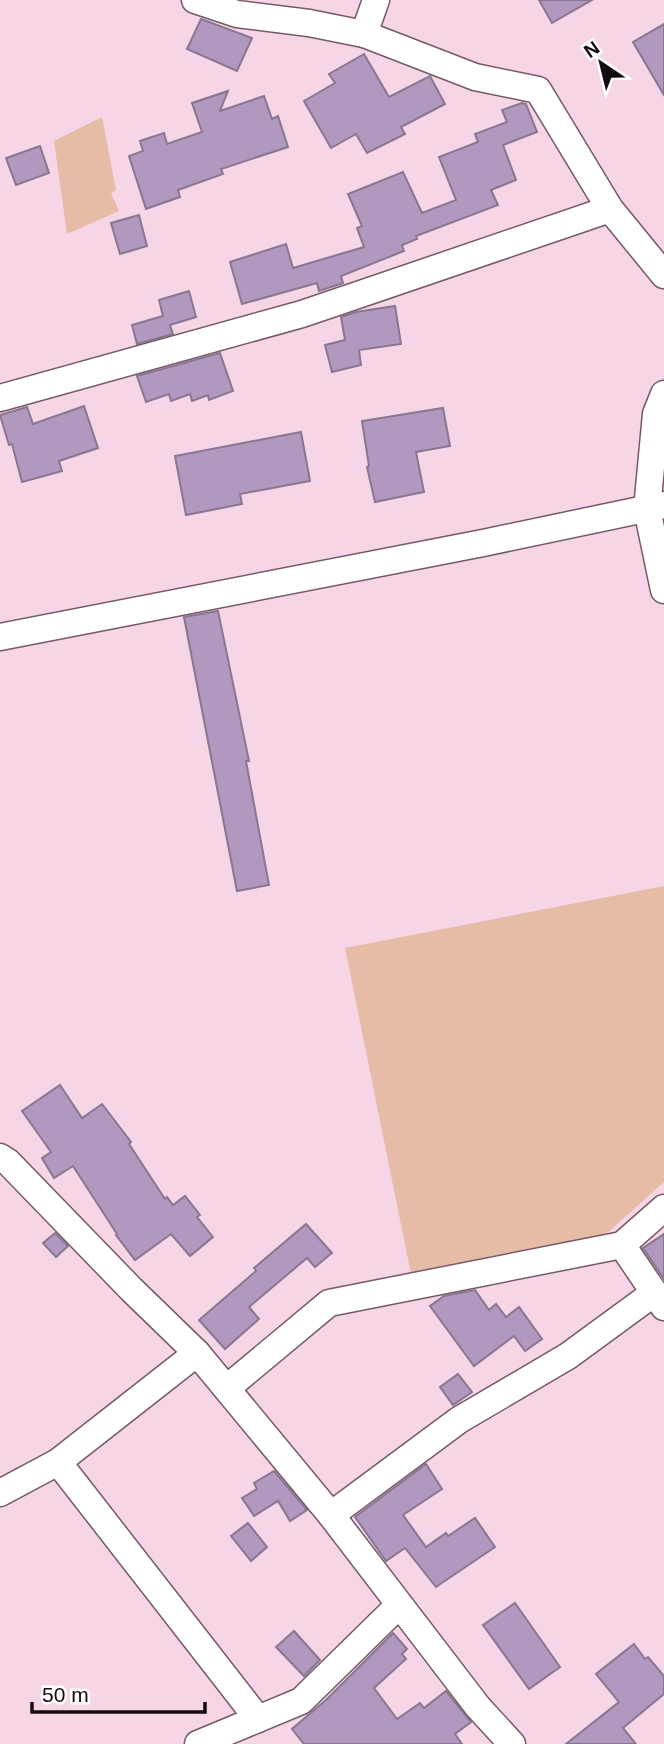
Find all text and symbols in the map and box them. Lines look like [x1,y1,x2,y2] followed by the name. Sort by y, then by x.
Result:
[566,28,636,98] north arrow
[580,37,603,62] text: N
[32,1670,205,1714] scale bar
[42,1683,89,1706] text: 50 m

